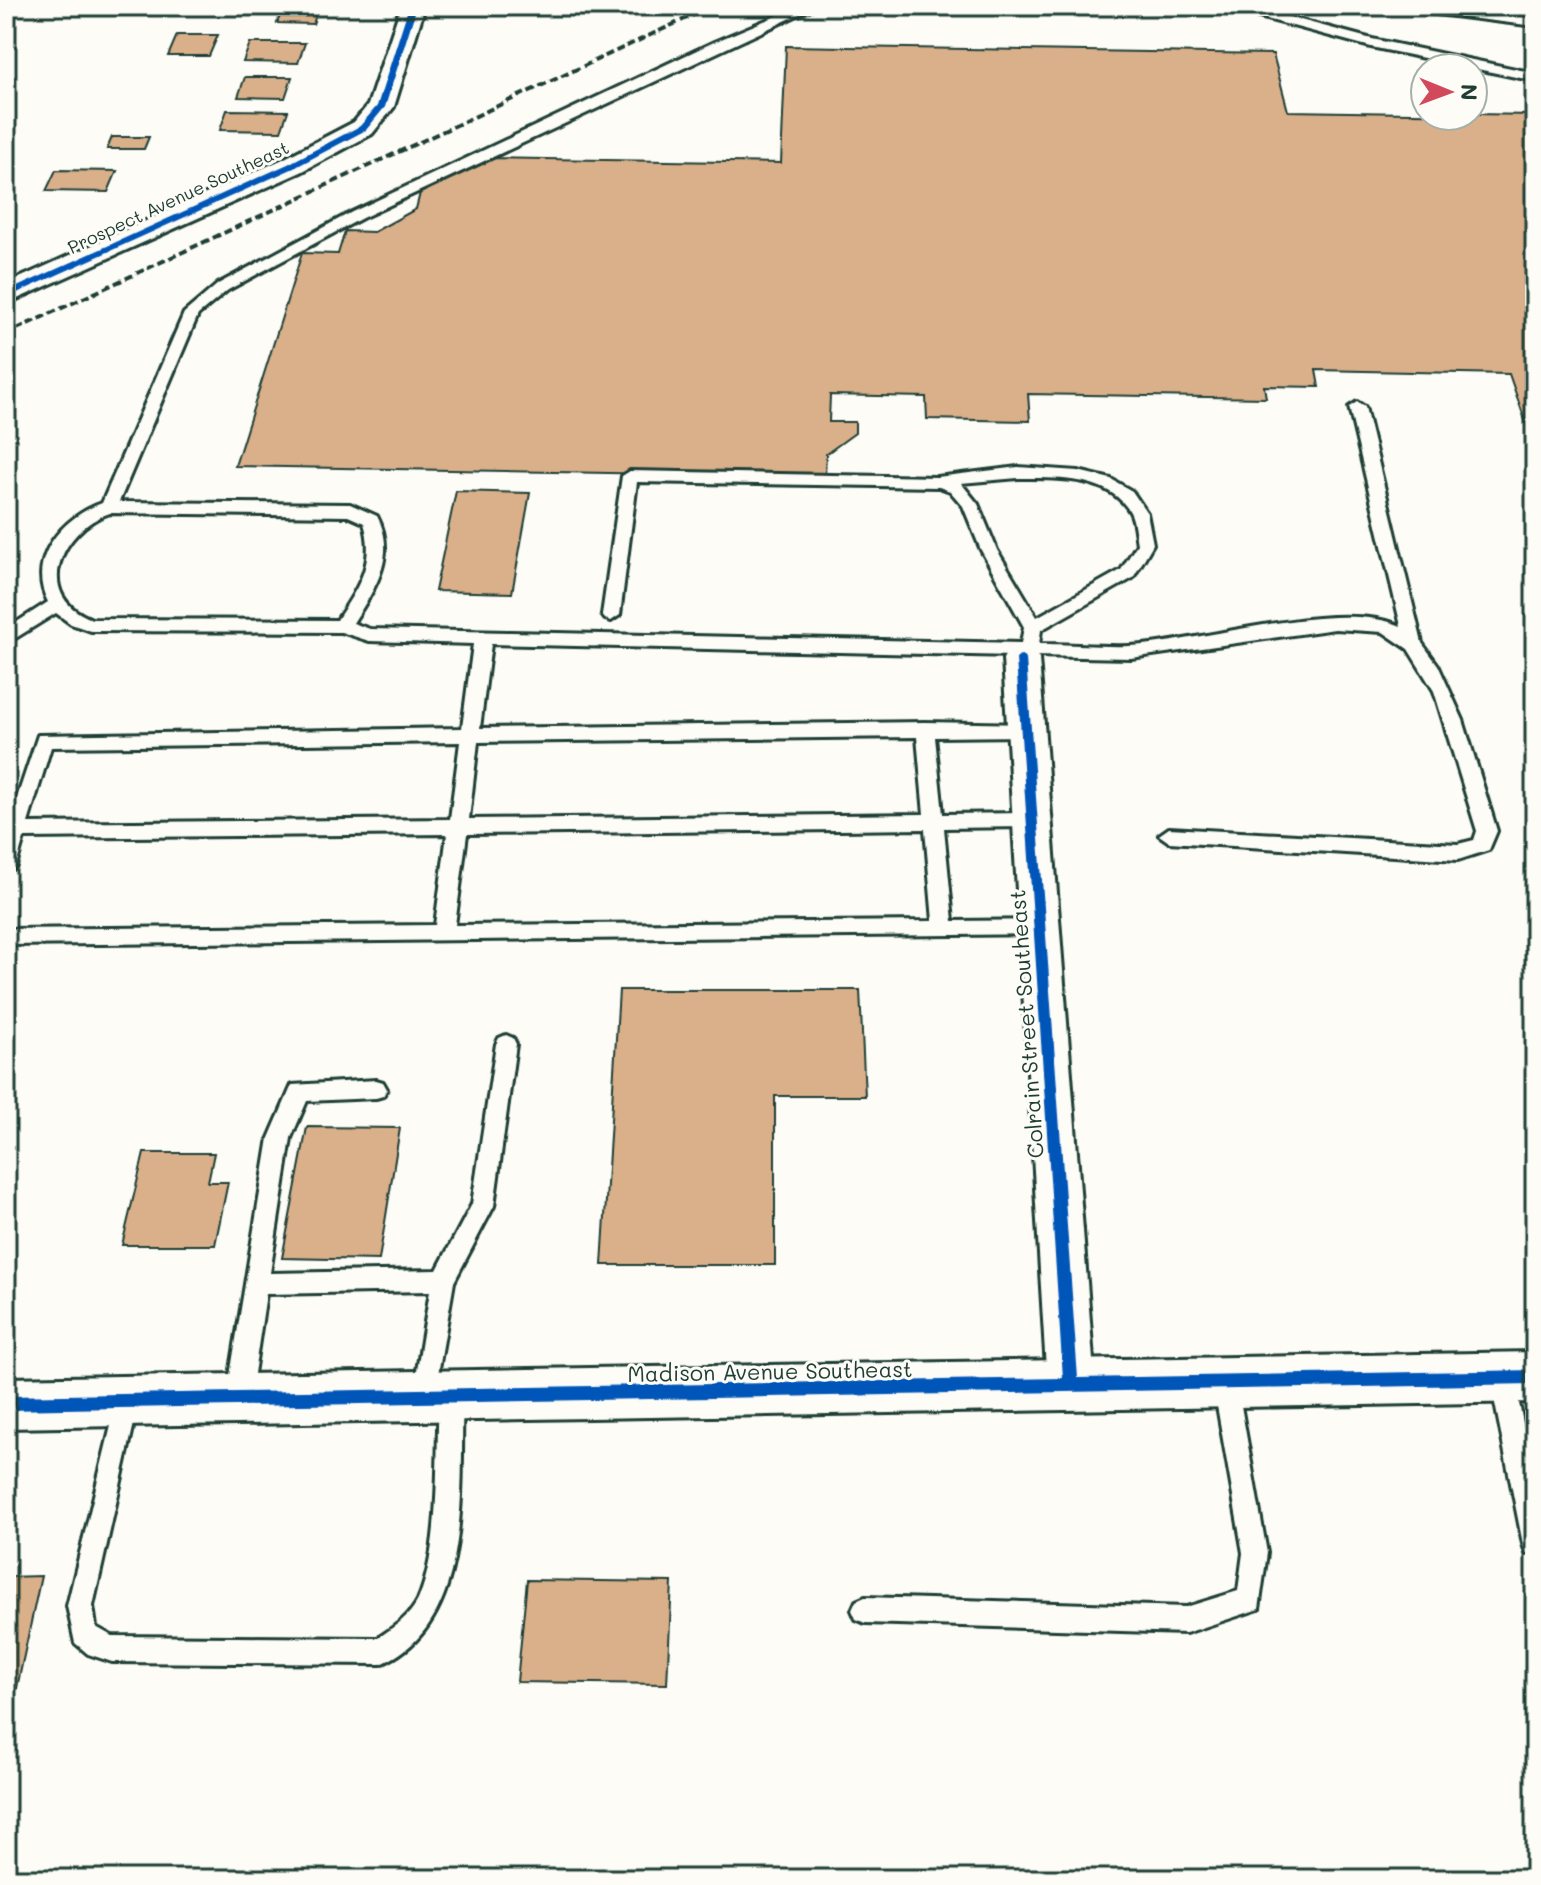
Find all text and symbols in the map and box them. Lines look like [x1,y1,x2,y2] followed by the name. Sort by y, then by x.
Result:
[1409,52,1489,132] north arrow
[1455,84,1484,101] text: N
[63,135,293,259] street label: Prospect Avenue Southeast
[1002,889,1050,1159] street label: Colrain Street Southeast
[627,1354,913,1388] street label: Madison Avenue Southeast

